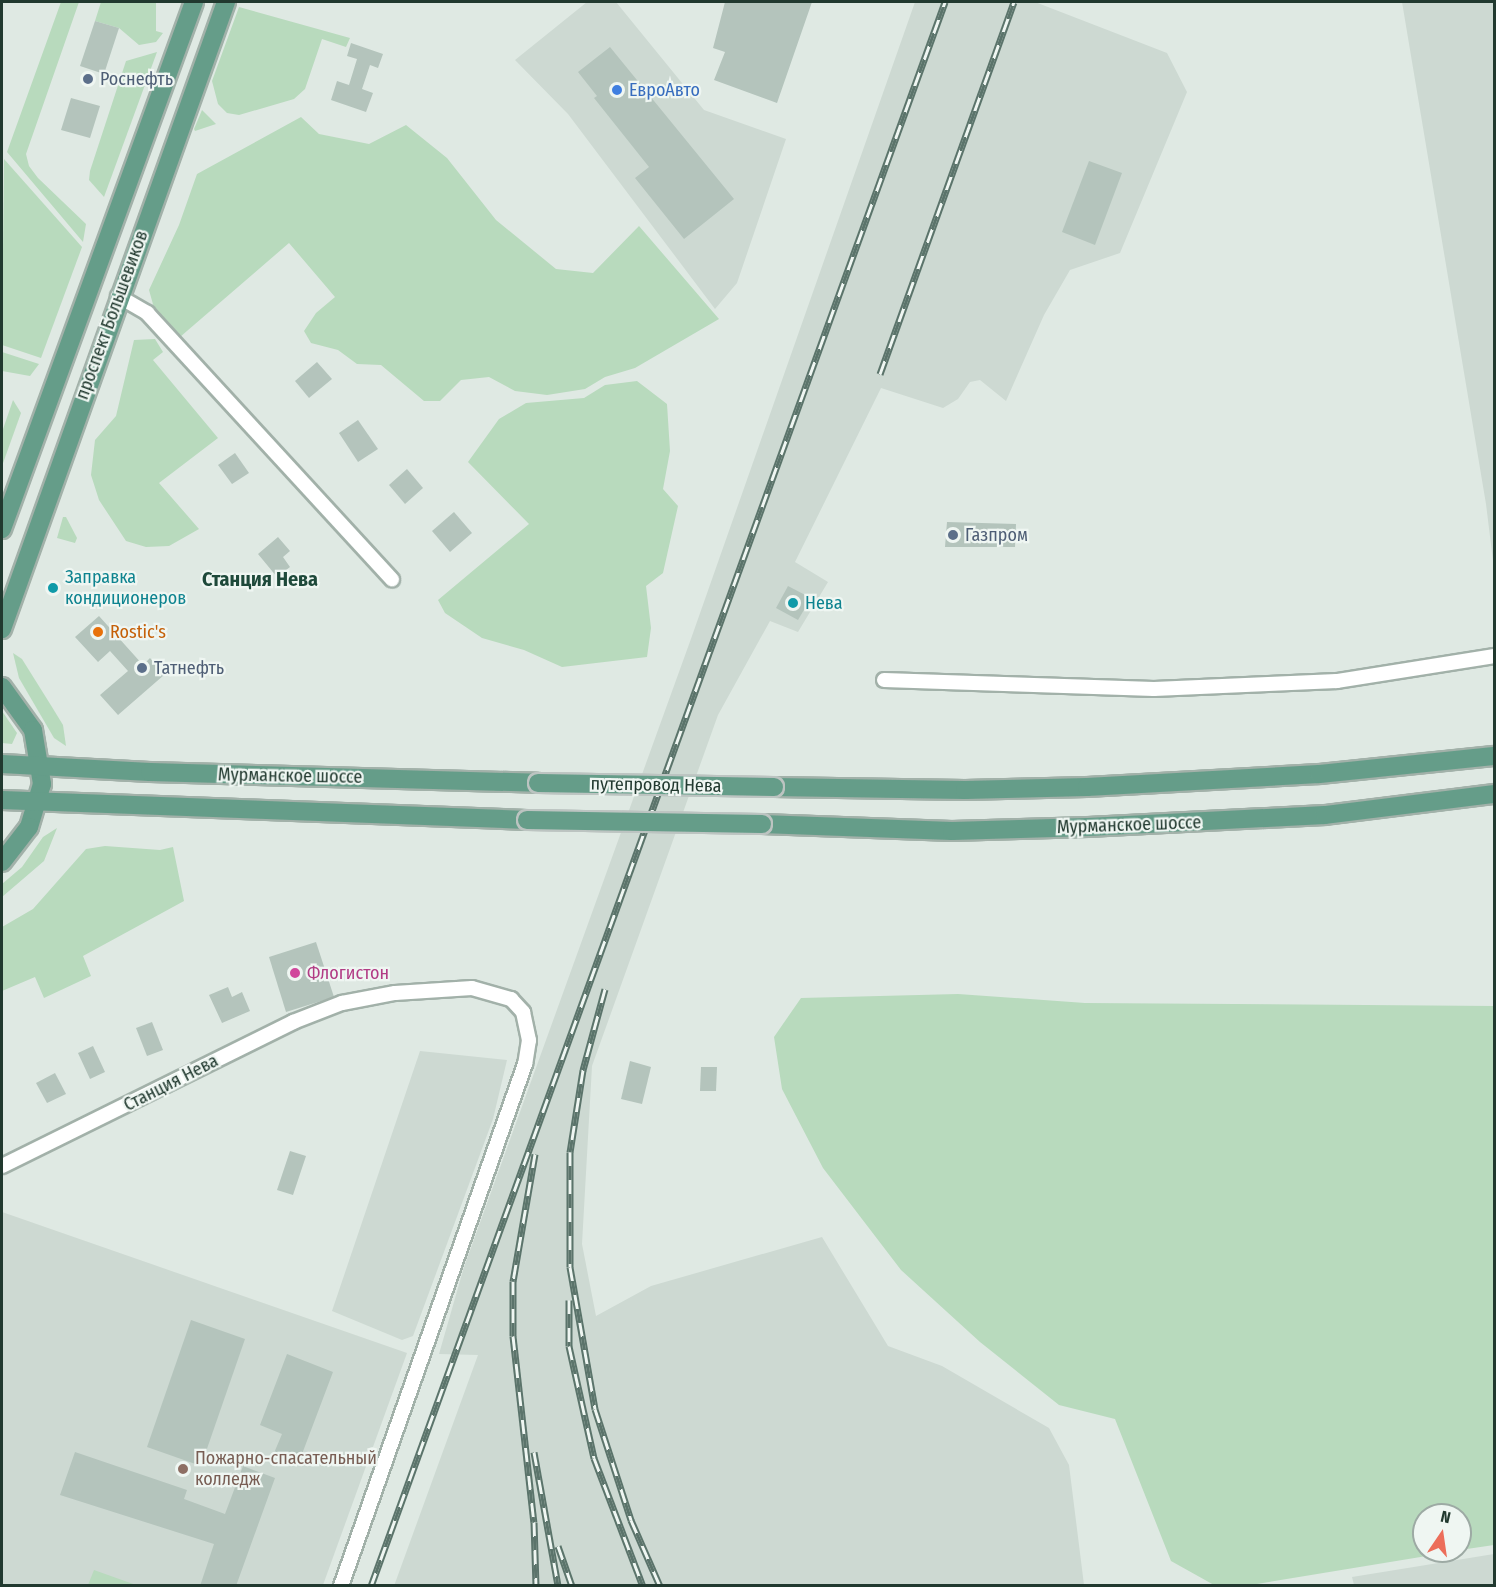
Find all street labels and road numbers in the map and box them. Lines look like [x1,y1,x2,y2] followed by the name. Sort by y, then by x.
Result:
[71,228,153,402] street label: проспект Большевиков
[218,764,362,788] street label: Мурманское шоссе
[590,773,722,797] street label: путепровод Нева
[1057,812,1201,838] street label: Мурманское шоссе
[120,1050,222,1116] street label: Станция Нева

